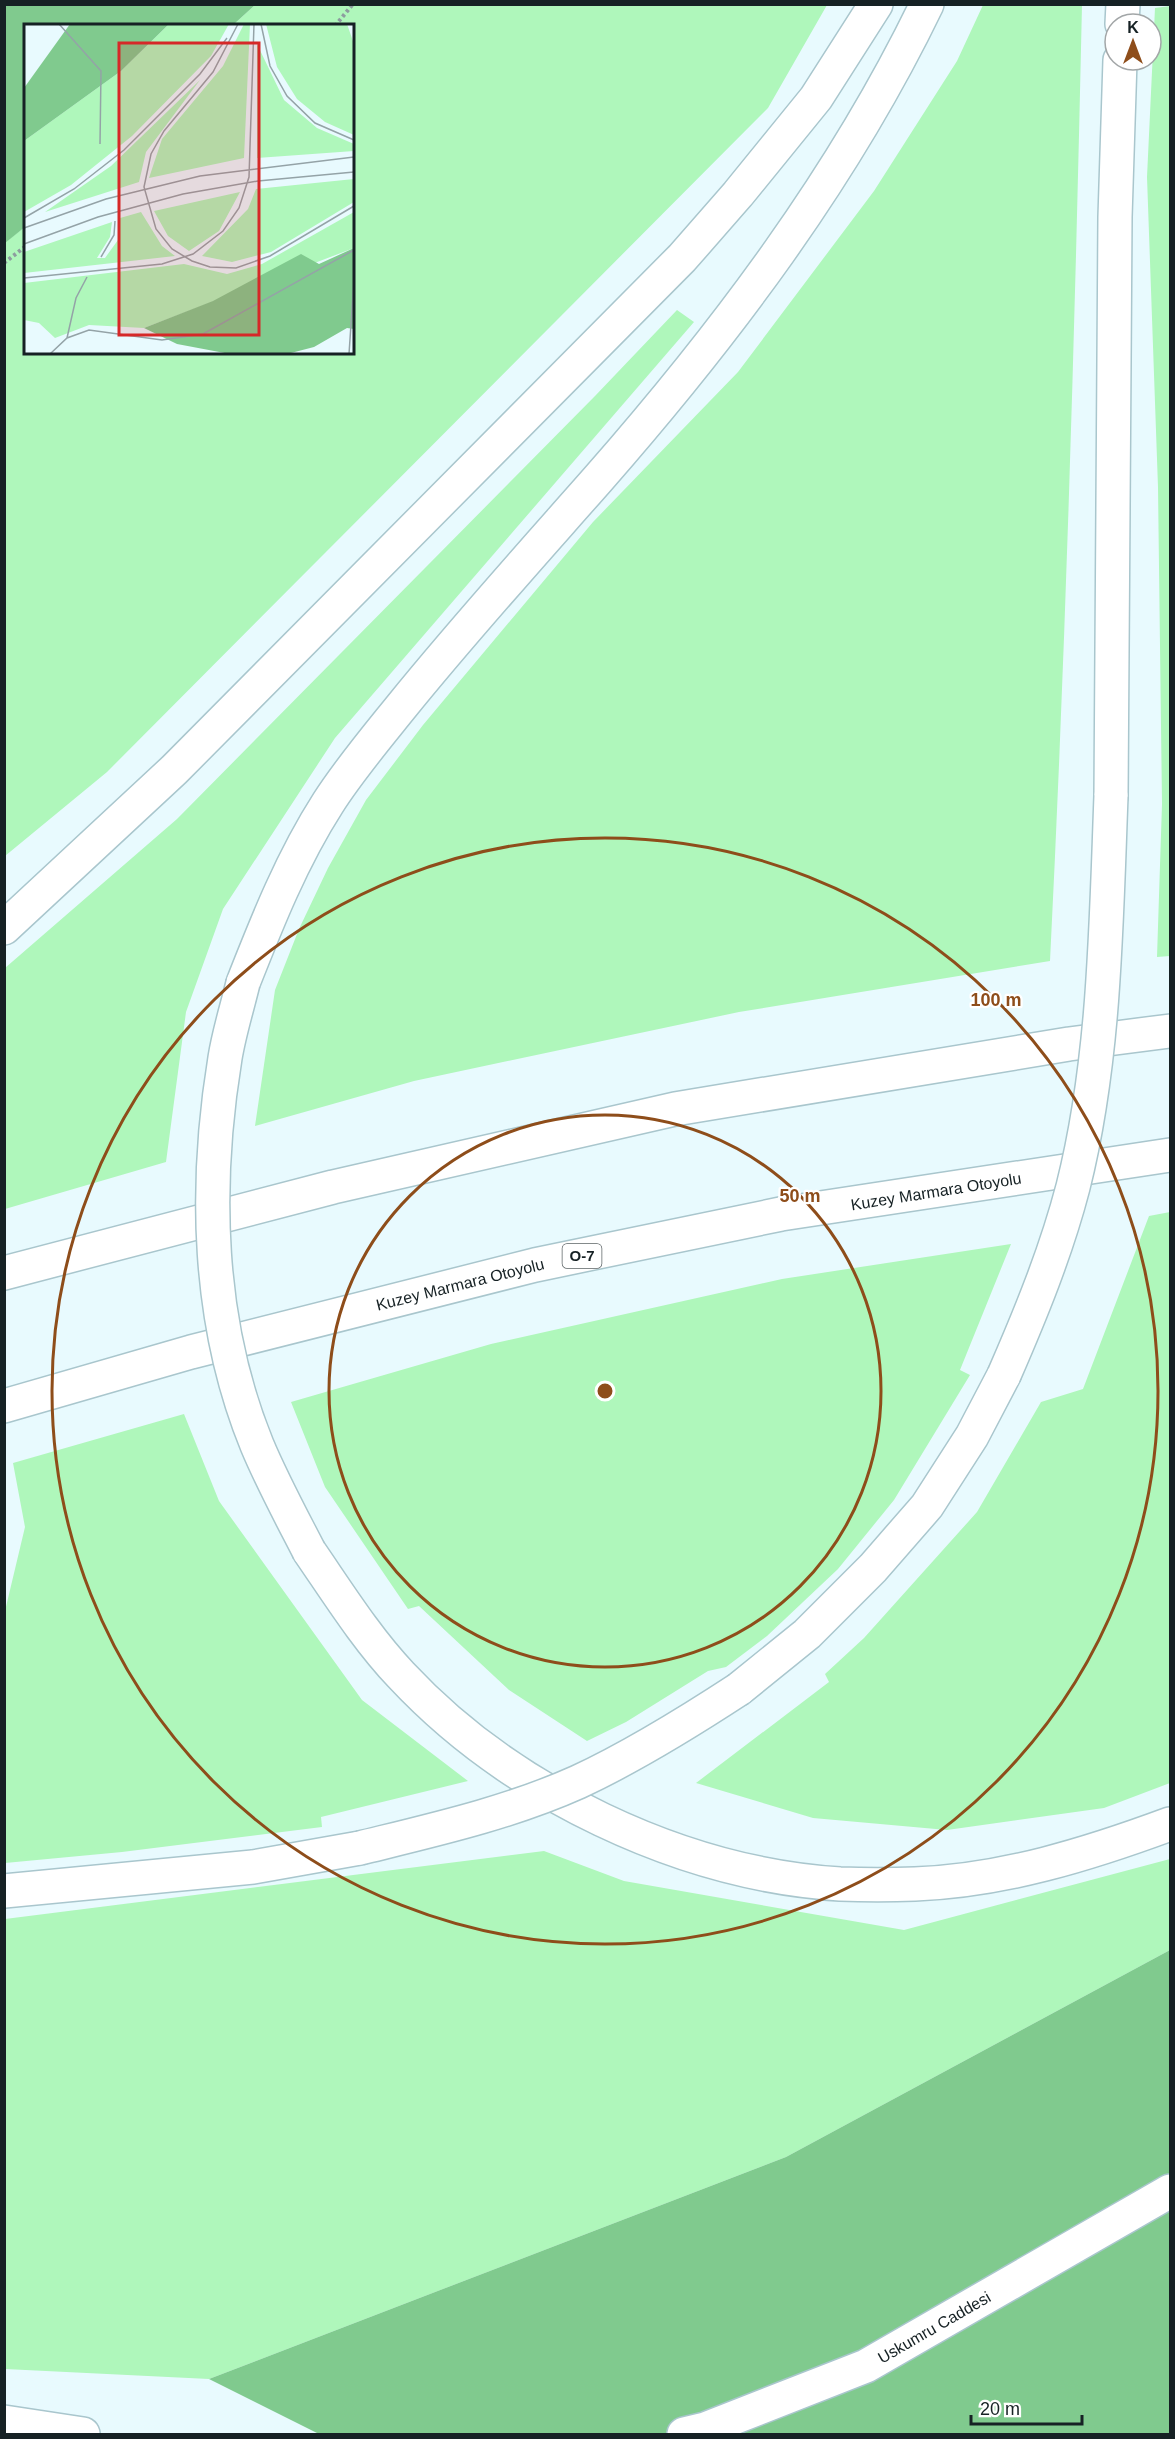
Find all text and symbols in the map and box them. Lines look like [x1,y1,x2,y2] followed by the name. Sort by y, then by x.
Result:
[1103,12,1163,72] north arrow
[1127,19,1139,36] text: K
[24,24,354,354] inset map
[970,990,1022,1010] text: 100 m
[850,1170,1023,1213] street label: Kuzey Marmara Otoyolu
[779,1186,821,1206] text: 50 m
[562,1244,602,1268] road number: O-7
[374,1255,546,1314] street label: Kuzey Marmara Otoyolu
[595,1381,615,1401] centre of rings
[875,2288,994,2367] street label: Uskumru Caddesi
[971,2388,1082,2426] scale bar
[980,2399,1020,2419] text: 20 m

